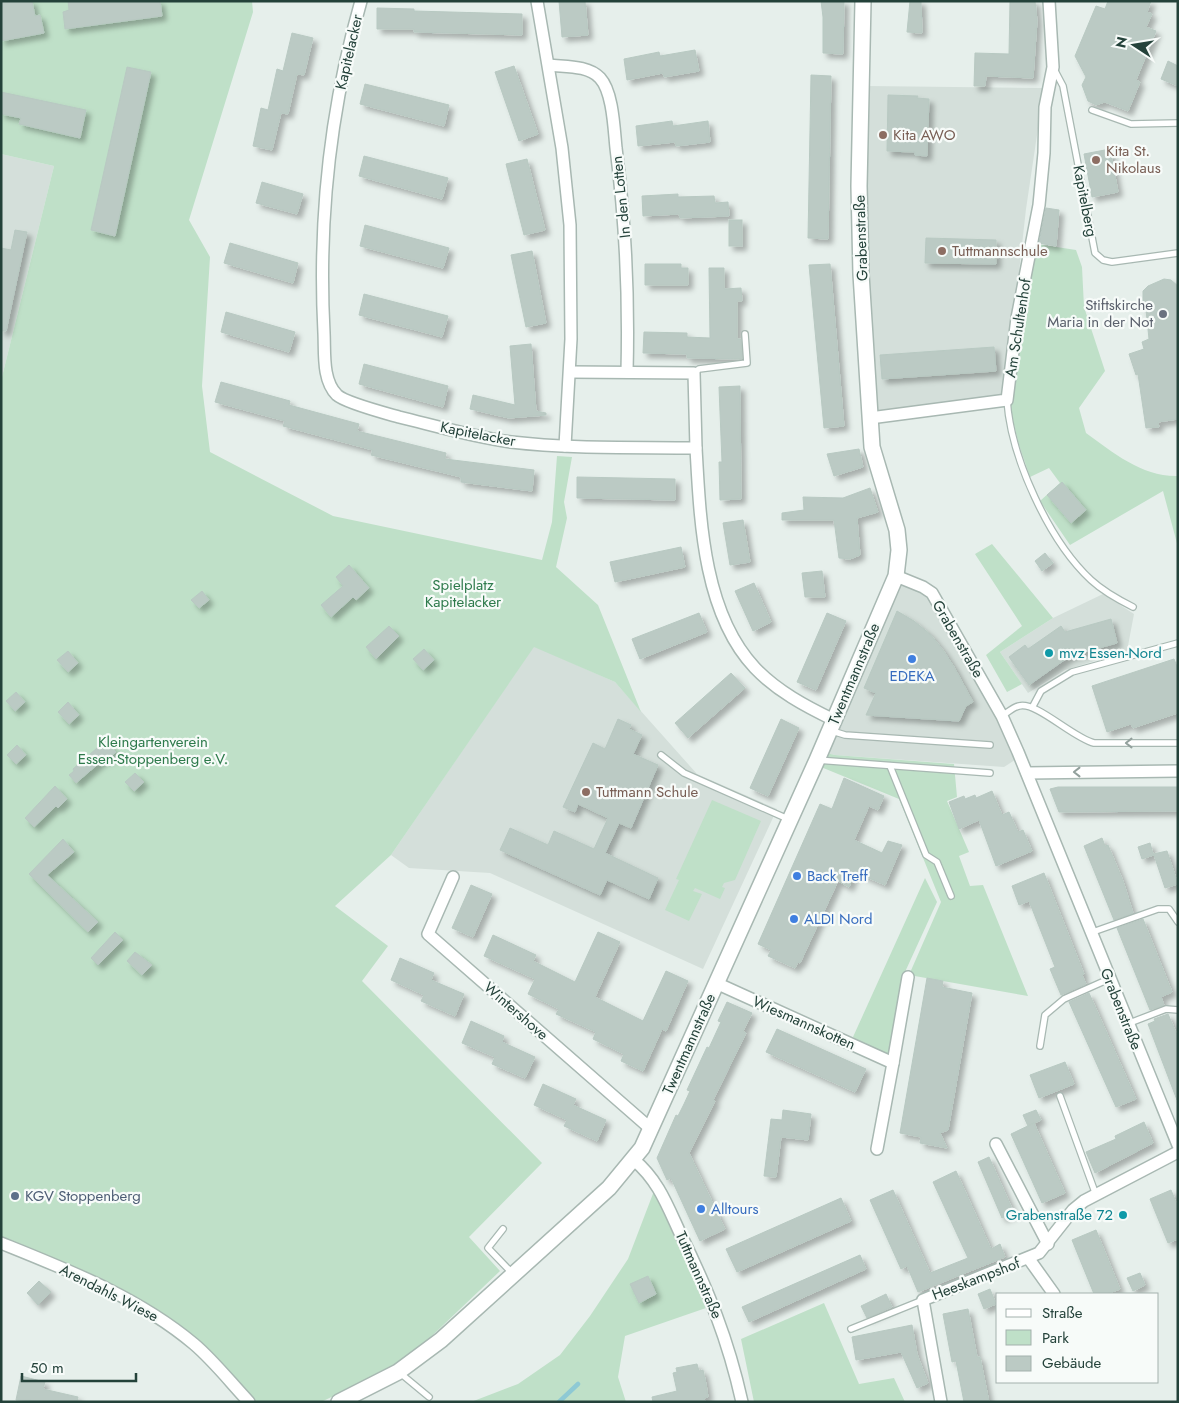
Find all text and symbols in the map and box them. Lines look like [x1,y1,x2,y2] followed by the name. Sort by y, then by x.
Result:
[330,11,369,92] street label: Kapitelacker
[1109,20,1159,70] north arrow
[1110,35,1132,50] text: N
[893,124,956,146] place label: Kita AWO
[877,129,889,141] marker: Kita AWO
[1106,140,1161,179] place label: Kita St. Nikolaus
[1090,154,1102,166] marker: Kita St. Nikolaus
[606,155,636,239] street label: In den Lotten
[1067,163,1103,239] street label: Kapitelberg
[848,194,873,282] street label: Grabenstraße
[952,240,1048,262] place label: Tuttmannschule
[936,245,948,257] marker: Tuttmannschule
[999,276,1037,379] street label: Am Schultenhof
[1047,294,1153,333] place label: Stiftskirche Maria in der Not
[1157,308,1169,320] marker: Stiftskirche Maria in der Not
[438,416,519,452] street label: Kapitelacker
[425,574,502,613] park label: Spielplatz Kapitelacker
[927,596,989,682] street label: Grabenstraße
[823,619,885,728] street label: Twentmannstraße
[1059,642,1162,664] place label: mvz Essen-Nord
[1043,647,1055,659] marker: mvz Essen-Nord
[906,653,918,665] marker: EDEKA
[889,665,935,687] place label: EDEKA
[78,731,228,770] park label: Kleingartenverein Essen-Stoppenberg e.V.
[1125,738,1132,748] one-way arrow
[1072,767,1080,777] one-way arrow
[596,781,699,803] place label: Tuttmann Schule
[580,786,592,798] marker: Tuttmann Schule
[807,865,869,887] place label: Back Treff
[791,870,803,882] marker: Back Treff
[804,908,873,930] place label: ALDI Nord
[788,913,800,925] marker: ALDI Nord
[1095,965,1147,1053] street label: Grabenstraße
[479,977,553,1045] street label: Wintershove
[657,990,721,1098] street label: Twentmannstraße
[749,990,859,1056] street label: Wiesmannskotten
[25,1185,141,1207] place label: KGV Stoppenberg
[9,1190,21,1202] marker: KGV Stoppenberg
[711,1198,759,1220] place label: Alltours
[695,1203,707,1215] marker: Alltours
[1006,1204,1113,1226] place label: Grabenstraße 72
[1117,1209,1129,1221] marker: Grabenstraße 72
[670,1228,728,1323] street label: Tuttmannstraße
[929,1252,1024,1306] street label: Heeskampshof
[56,1259,162,1328] street label: Arendahls Wiese
[996,1293,1159,1383] legend
[1042,1302,1083,1324] text: Straße
[1042,1327,1069,1349] text: Park
[22,1350,136,1382] scale bar
[1042,1352,1102,1374] text: Gebäude
[30,1357,64,1379] text: 50 m

